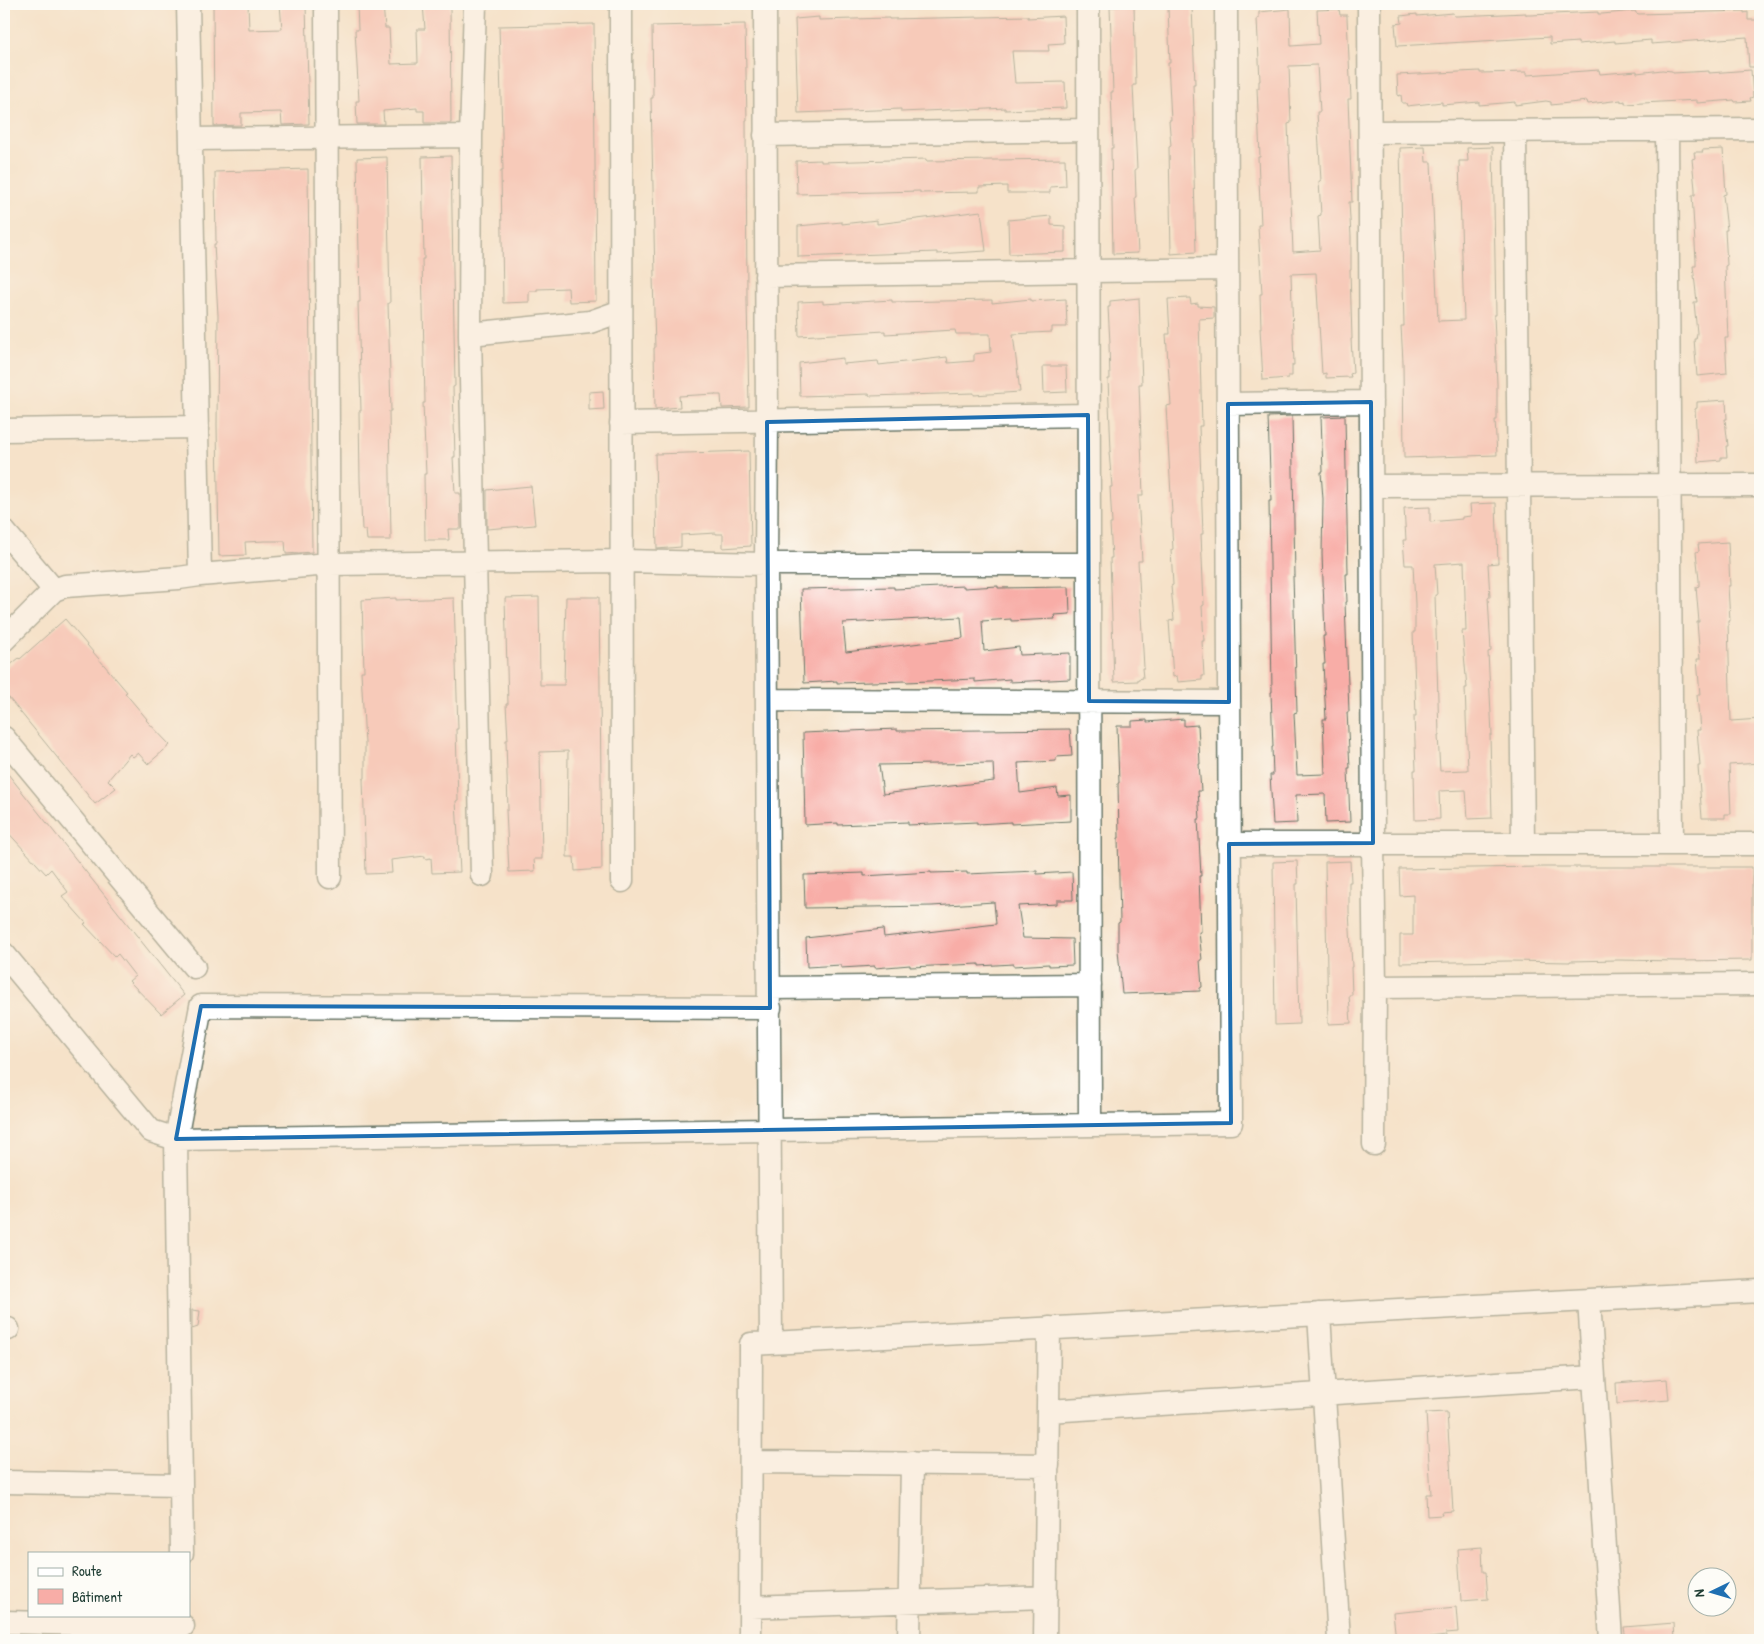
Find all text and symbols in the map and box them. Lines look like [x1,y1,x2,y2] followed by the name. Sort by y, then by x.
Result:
[28,1552,190,1616] legend
[72,1560,102,1581] text: Route
[1686,1566,1736,1616] north arrow
[72,1586,123,1607] text: Bâtiment
[1689,1588,1708,1598] text: N

